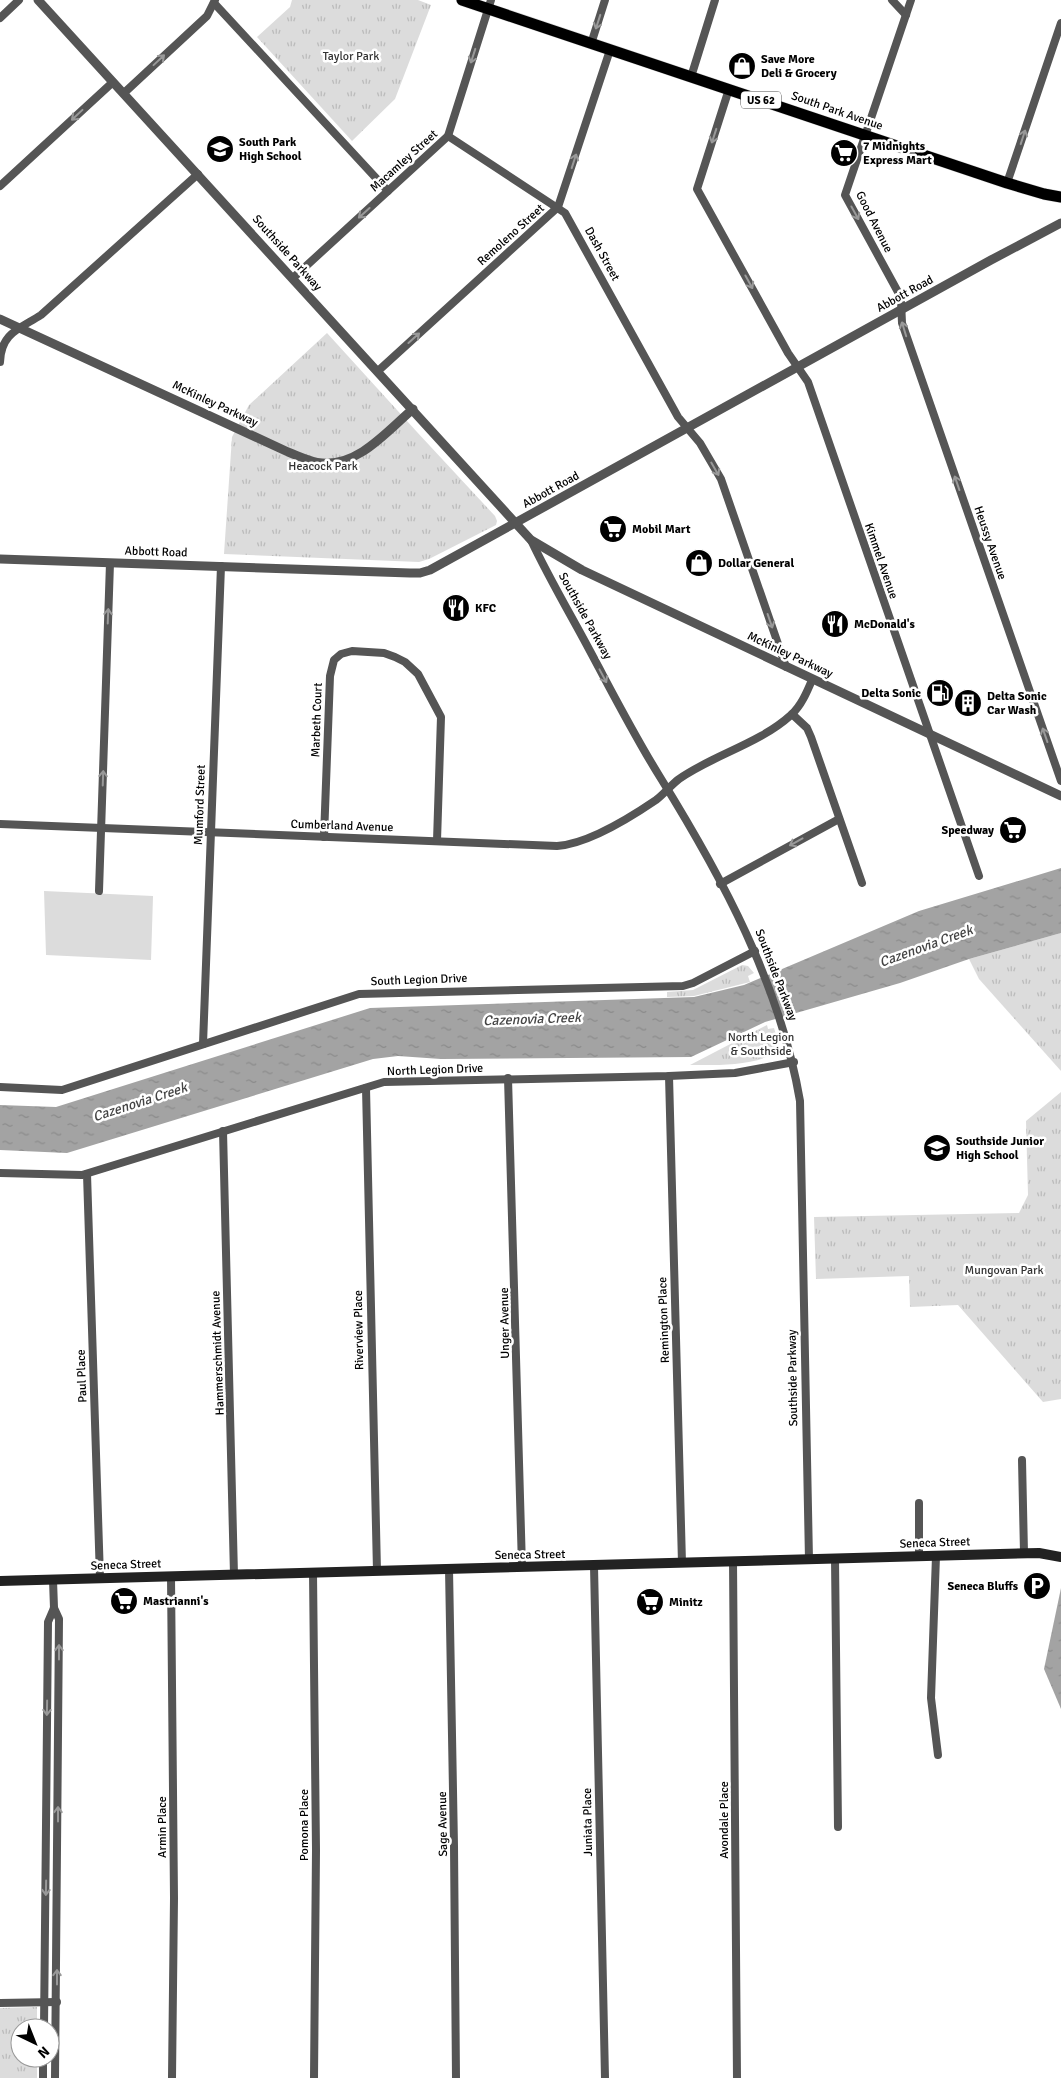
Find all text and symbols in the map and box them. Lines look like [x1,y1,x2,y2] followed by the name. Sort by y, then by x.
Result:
[593,13,602,29] one-way arrow
[468,48,478,64] one-way arrow
[323,49,379,64] park label: Taylor Park
[727,51,757,81] shop icon: Save More Deli & Grocery
[761,52,837,81] place label: Save More Deli & Grocery
[153,54,166,66] one-way arrow
[789,88,885,134] street label: South Park Avenue
[741,92,781,108] road number: US 62
[71,109,84,121] one-way arrow
[367,127,441,195] street label: Macamley Street
[709,127,718,143] one-way arrow
[1019,130,1028,145] one-way arrow
[205,134,235,164] school or university icon: South Park High School
[239,135,302,164] place label: South Park High School
[829,138,859,168] supermarket icon: 7 Midnights Express Mart
[863,139,932,168] place label: 7 Midnights Express Mart
[569,154,579,170] one-way arrow
[852,189,896,255] street label: Good Avenue
[474,201,548,269] street label: Remoleno Street
[850,206,860,221] one-way arrow
[358,207,371,219] one-way arrow
[249,212,325,294] street label: Southside Parkway
[581,224,623,284] street label: Dash Street
[874,272,936,316] street label: Abbott Road
[744,274,754,289] one-way arrow
[899,321,909,337] one-way arrow
[408,332,421,344] one-way arrow
[170,378,261,431] street label: McKinley Parkway
[288,459,358,474] park label: Heacock Park
[710,461,720,475] one-way arrow
[520,468,582,512] street label: Abbott Road
[952,475,961,491] one-way arrow
[970,504,1010,582] street label: Heussy Avenue
[598,514,628,544] supermarket icon: Mobil Mart
[861,521,901,601] street label: Kimmel Avenue
[632,522,691,537] place label: Mobil Mart
[124,543,188,561] street label: Abbott Road
[684,548,714,578] shop icon: Dollar General
[718,556,794,571] place label: Dollar General
[555,570,615,662] street label: Southside Parkway
[441,593,471,623] restaurant icon: KFC
[475,601,497,616] place label: KFC
[103,608,113,624] one-way arrow
[820,609,850,639] restaurant icon: McDonald's
[766,613,775,629] one-way arrow
[854,617,916,632] place label: McDonald's
[745,629,836,682] street label: McKinley Parkway
[598,669,608,684] one-way arrow
[925,678,955,708] fuel station icon: Delta Sonic
[308,682,326,758] street label: Marbeth Court
[861,686,921,701] place label: Delta Sonic
[953,688,983,718] building icon: Delta Sonic Car Wash
[987,689,1047,718] place label: Delta Sonic Car Wash
[1040,728,1049,744] one-way arrow
[191,764,209,846] street label: Mumford Street
[98,771,107,787] one-way arrow
[998,815,1028,845] supermarket icon: Speedway
[290,817,394,835] street label: Cumberland Avenue
[941,823,994,838] place label: Speedway
[790,838,804,848] one-way arrow
[877,921,977,971] water label: Cazenovia Creek
[752,927,801,1023] street label: Southside Parkway
[370,971,468,989] street label: South Legion Drive
[483,1009,583,1029] water label: Cazenovia Creek
[728,1030,794,1059] park label: North Legion & Southside
[387,1061,483,1079] street label: North Legion Drive
[91,1078,191,1125] water label: Cazenovia Creek
[922,1133,952,1163] school or university icon: Southside Junior High School
[956,1134,1044,1163] place label: Southside Junior High School
[964,1263,1044,1278] park label: Mungovan Park
[655,1277,673,1363] street label: Remington Place
[497,1287,513,1359] street label: Unger Avenue
[208,1290,228,1416] street label: Hammerschmidt Avenue
[351,1290,367,1370] street label: Riverview Place
[785,1329,801,1427] street label: Southside Parkway
[74,1349,90,1403] street label: Paul Place
[899,1534,971,1552] street label: Seneca Street
[494,1547,566,1563] street label: Seneca Street
[90,1556,162,1574] street label: Seneca Street
[1022,1571,1052,1601] parking icon: Seneca Bluffs
[947,1579,1019,1594] place label: Seneca Bluffs
[109,1586,139,1616] supermarket icon: Mastrianni's
[635,1587,665,1617] supermarket icon: Minitz
[143,1594,209,1609] place label: Mastrianni's
[669,1595,703,1610] place label: Minitz
[54,1644,64,1660] one-way arrow
[42,1700,52,1716] one-way arrow
[717,1781,732,1859] street label: Avondale Place
[580,1788,596,1856] street label: Juniata Place
[297,1789,312,1861] street label: Pomona Place
[435,1791,451,1857] street label: Sage Avenue
[155,1796,170,1858] street label: Armin Place
[54,1807,63,1823] one-way arrow
[41,1880,51,1896] one-way arrow
[53,1969,62,1985] one-way arrow
[10,2018,60,2068] north arrow
[34,2043,53,2062] text: N

